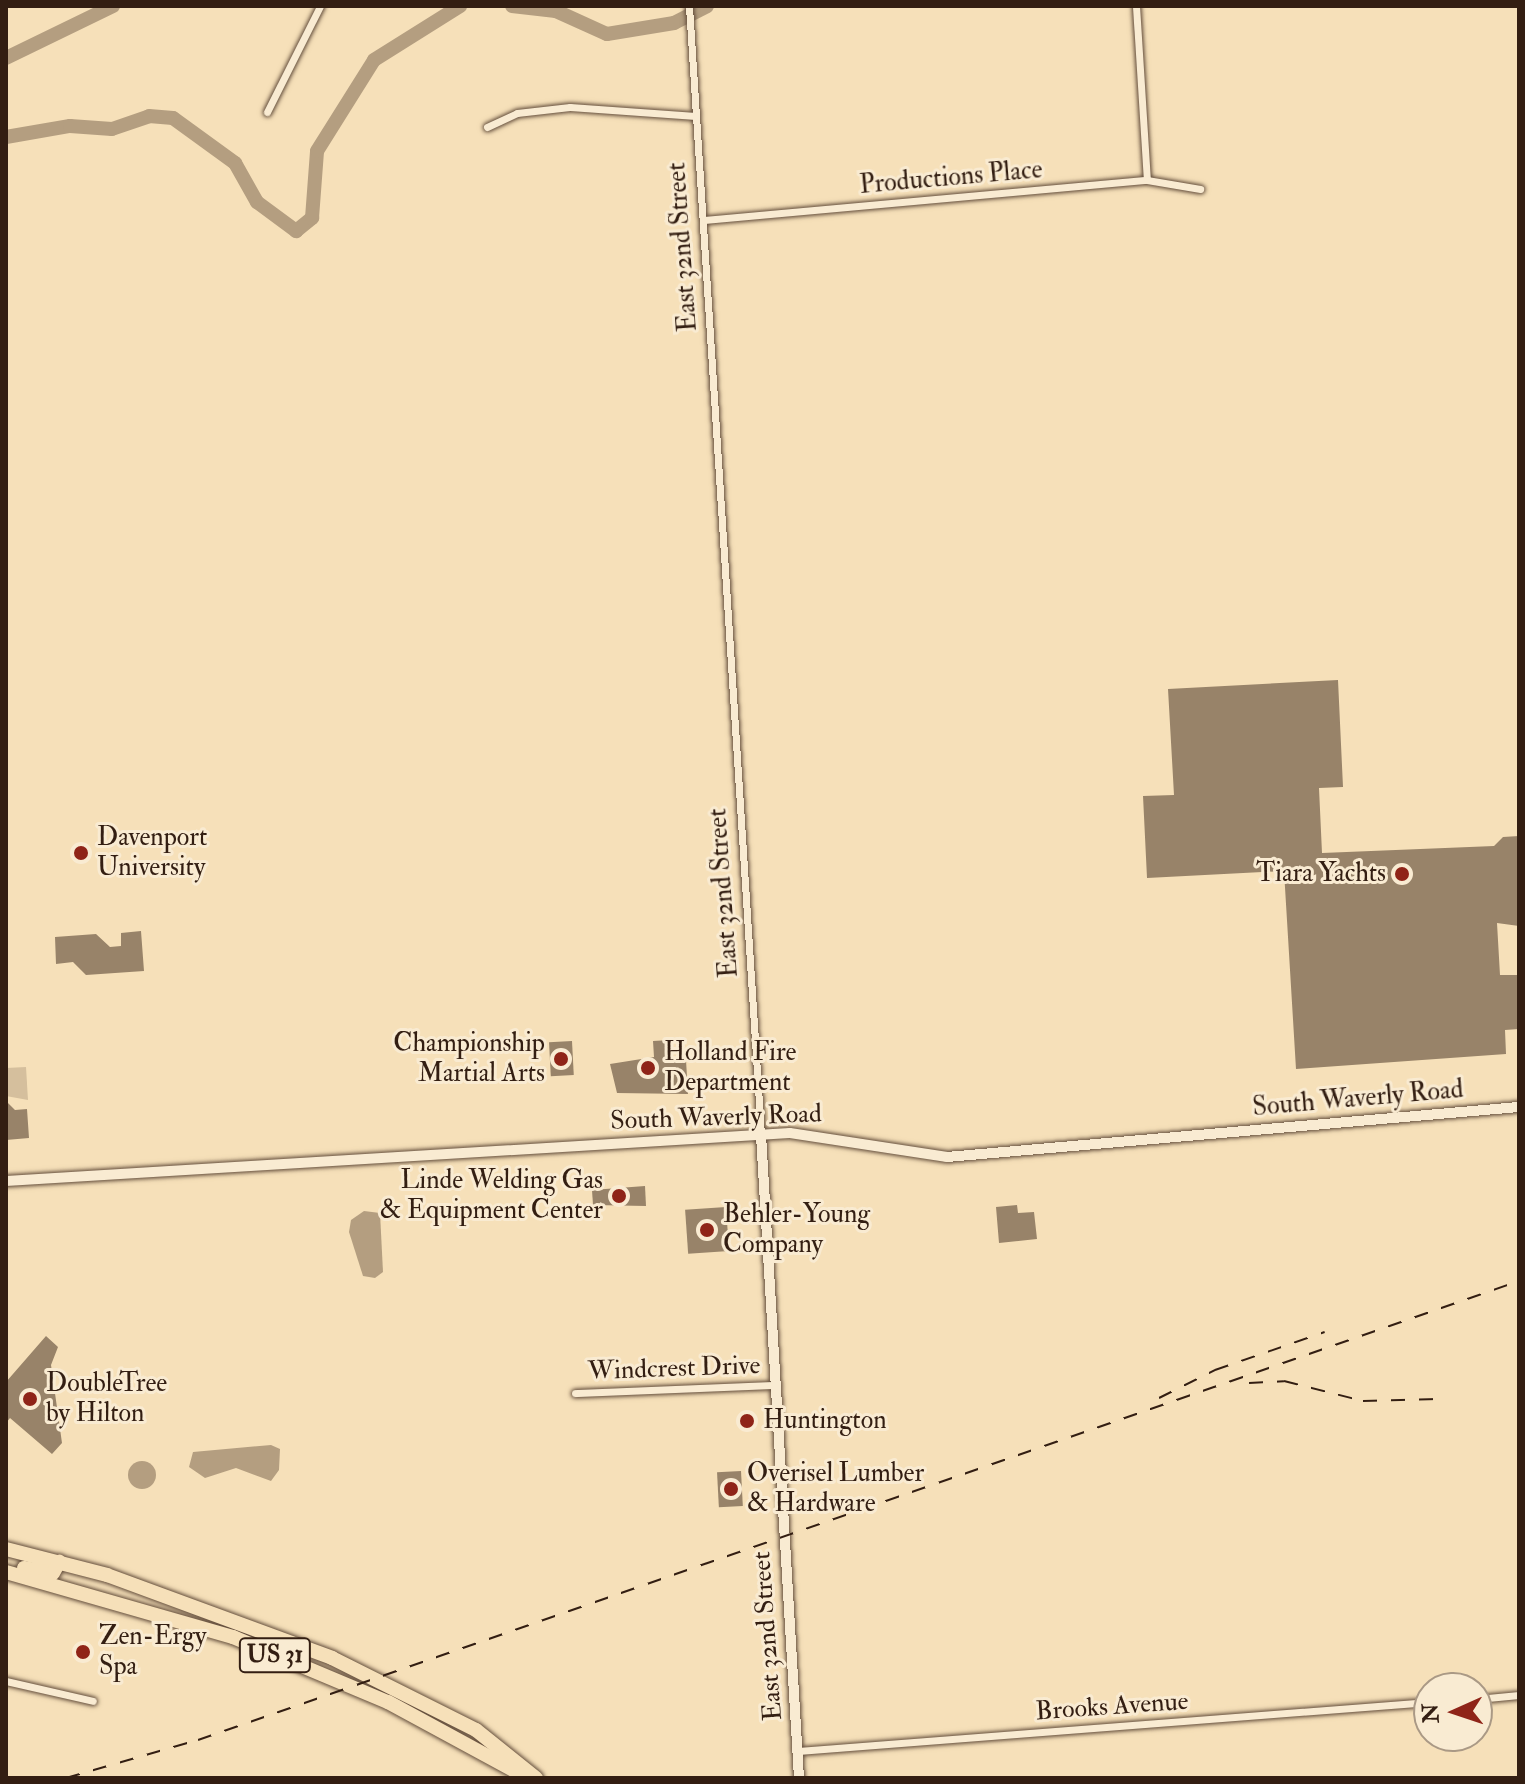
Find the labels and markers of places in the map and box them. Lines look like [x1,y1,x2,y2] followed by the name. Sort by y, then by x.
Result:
[97,822,207,884] place label: Davenport University
[72,844,90,862] marker: Davenport University
[1256,858,1386,890] place label: Tiara Yachts
[1393,865,1411,883] marker: Tiara Yachts
[393,1028,545,1090] place label: Championship Martial Arts
[664,1037,796,1098] place label: Holland Fire Department
[552,1050,570,1068] marker: Championship Martial Arts
[639,1059,657,1077] marker: Holland Fire Department
[380,1165,603,1226] place label: Linde Welding Gas & Equipment Center
[610,1187,628,1205] marker: Linde Welding Gas & Equipment Center
[723,1199,870,1260] place label: Behler-Young Company
[698,1221,716,1239] marker: Behler-Young Company
[46,1368,167,1430] place label: DoubleTree by Hilton
[21,1390,39,1408] marker: DoubleTree by Hilton
[763,1405,887,1437] place label: Huntington
[738,1412,756,1430] marker: Huntington
[747,1458,924,1520] place label: Overisel Lumber & Hardware
[722,1480,740,1498] marker: Overisel Lumber & Hardware
[99,1621,207,1682] place label: Zen-Ergy Spa
[74,1643,92,1661] marker: Zen-Ergy Spa

